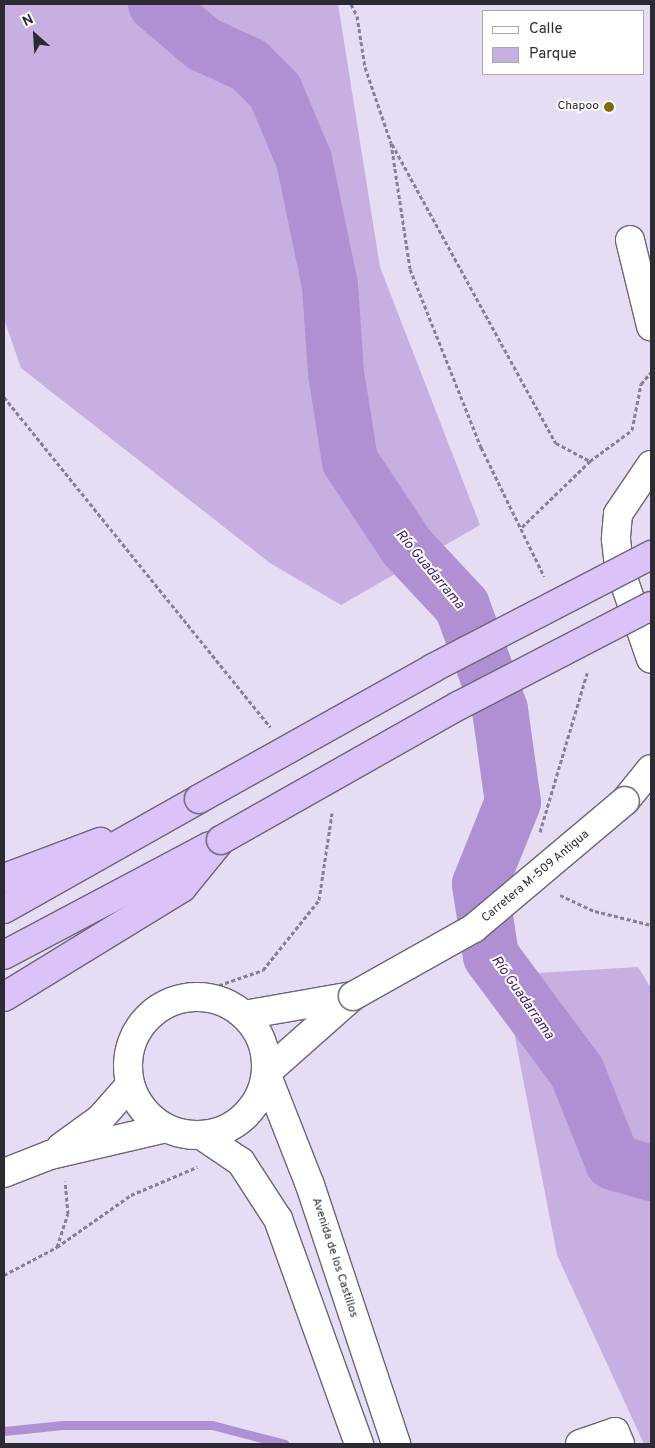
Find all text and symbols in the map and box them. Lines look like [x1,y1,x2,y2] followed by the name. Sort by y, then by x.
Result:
[10,10,60,60] north arrow
[482,10,645,75] legend
[20,11,36,31] text: N
[529,20,563,39] text: Calle
[529,45,577,64] text: Parque
[557,100,599,114] place label: Chapoo
[603,101,615,113] marker: Chapoo
[391,527,467,613] water label: Río Guadarrama
[479,828,593,926] street label: Carretera M-509 Antigua
[487,953,557,1043] water label: Río Guadarrama
[308,1196,360,1320] street label: Avenida de los Castillos

